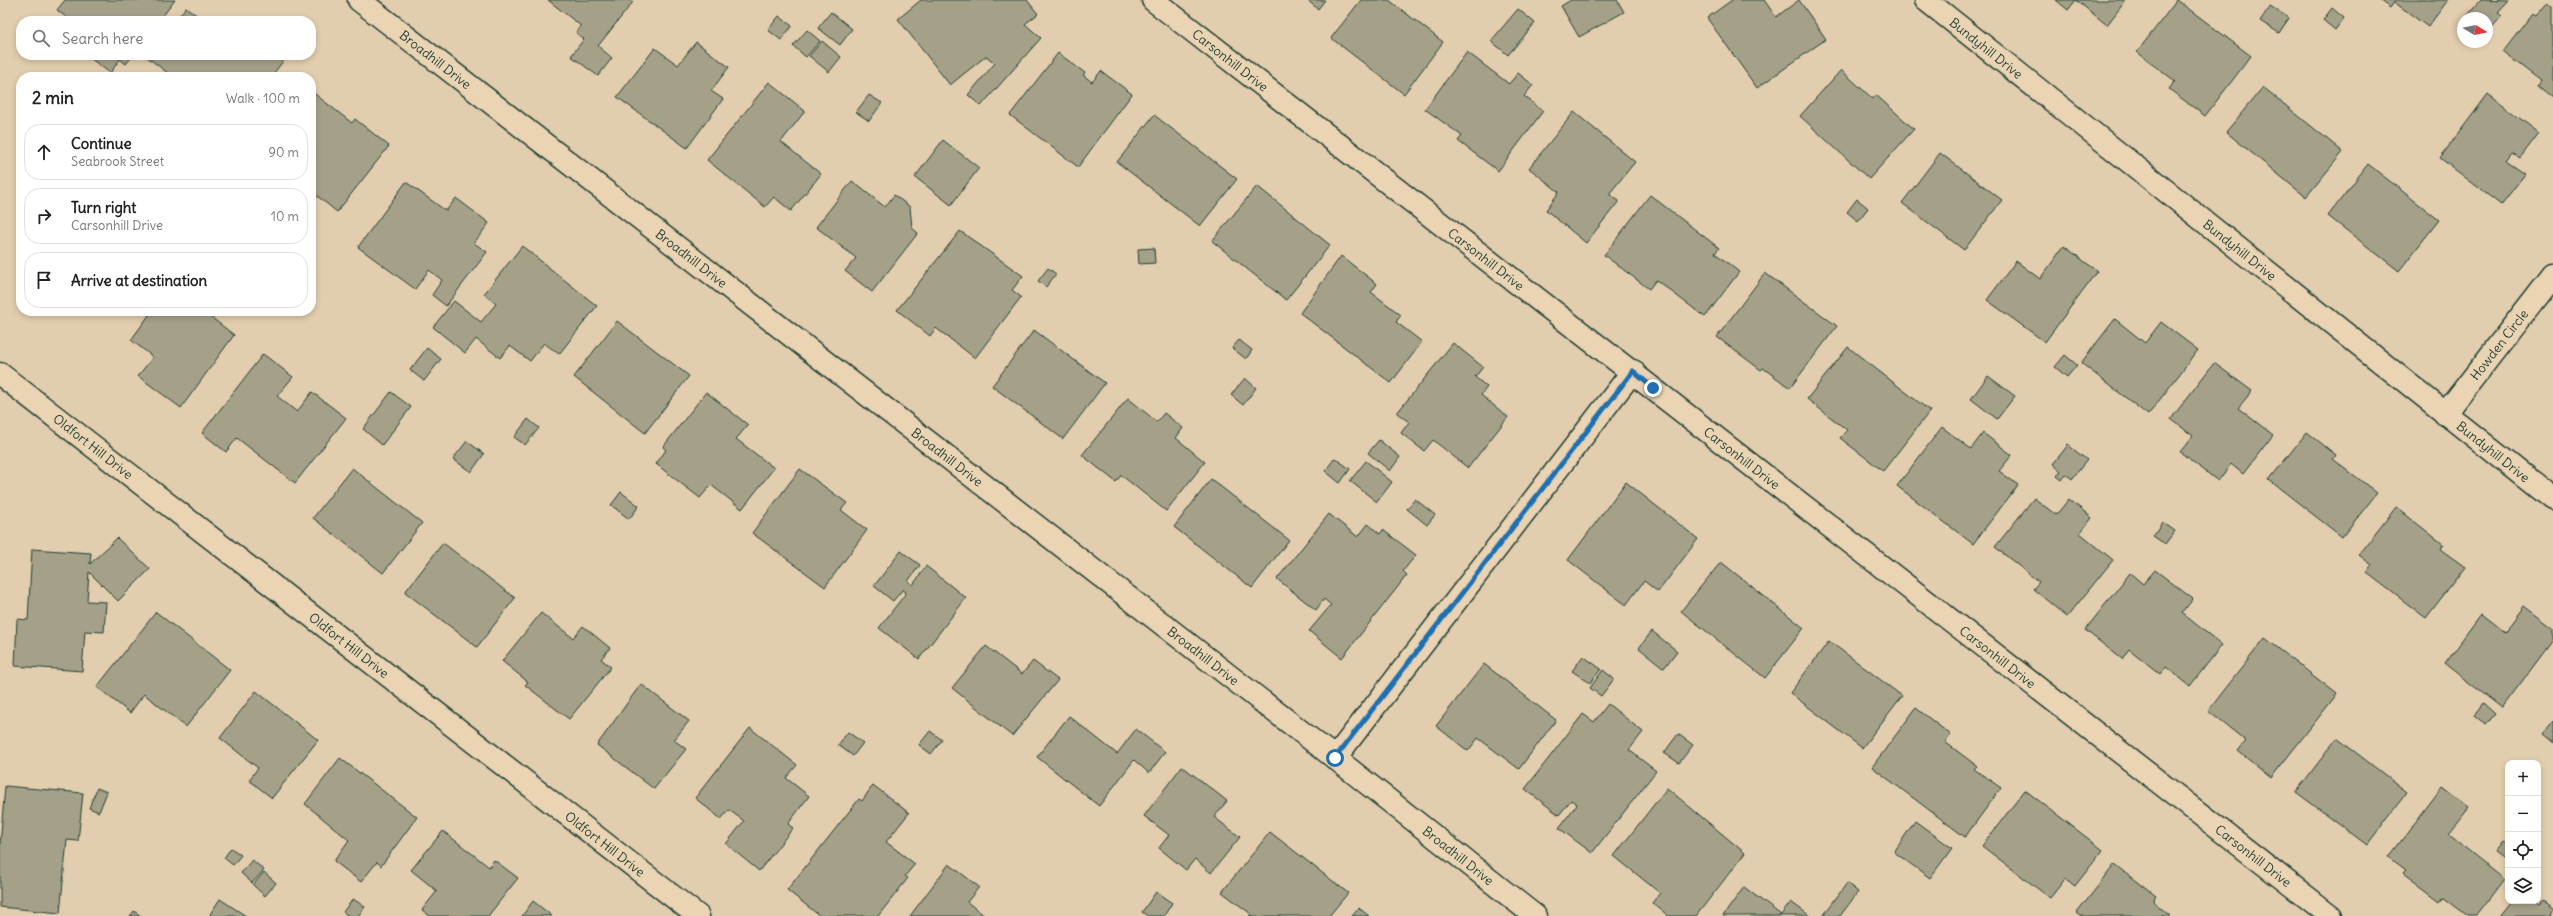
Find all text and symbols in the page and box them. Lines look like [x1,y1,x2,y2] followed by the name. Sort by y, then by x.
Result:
[2457,12,2493,48] north arrow
[1946,14,2026,82] street label: Bundyhill Drive
[16,16,316,60] search box
[1189,25,1272,95] street label: Carsonhill Drive
[396,26,475,93] street label: Broadhill Drive
[30,27,52,49] icon: search
[62,29,143,48] text: Search here
[32,87,74,109] text: 2 min
[226,90,300,107] text: Walk · 100 m
[71,134,132,153] text: Continue
[33,141,55,163] icon: ahead
[268,144,299,161] text: 90 m
[71,153,164,170] text: Seabrook Street
[71,198,136,217] text: Turn right
[33,205,55,227] icon: right
[271,208,299,225] text: 10 m
[2200,215,2280,284] street label: Bundyhill Drive
[71,217,163,234] text: Carsonhill Drive
[1445,224,1528,294] street label: Carsonhill Drive
[652,225,731,291] street label: Broadhill Drive
[33,269,55,291] icon: arrive
[71,271,207,290] text: Arrive at destination
[2466,306,2532,383] street label: Howden Circle
[1644,379,1662,397] route end
[50,410,137,483] street label: Oldfort Hill Drive
[2453,417,2533,486] street label: Bundyhill Drive
[1700,423,1783,493] street label: Carsonhill Drive
[908,424,987,490] street label: Broadhill Drive
[306,609,393,682] street label: Oldfort Hill Drive
[1956,622,2039,692] street label: Carsonhill Drive
[1164,623,1243,689] street label: Broadhill Drive
[1326,749,1344,767] route start
[2505,760,2541,904] map controls
[2505,760,2541,796] button: +
[2505,796,2541,832] button: −
[562,807,648,880] street label: Oldfort Hill Drive
[2212,821,2295,891] street label: Carsonhill Drive
[1419,822,1497,889] street label: Broadhill Drive
[2505,832,2541,868] button: locate
[2505,868,2541,904] button: layers

